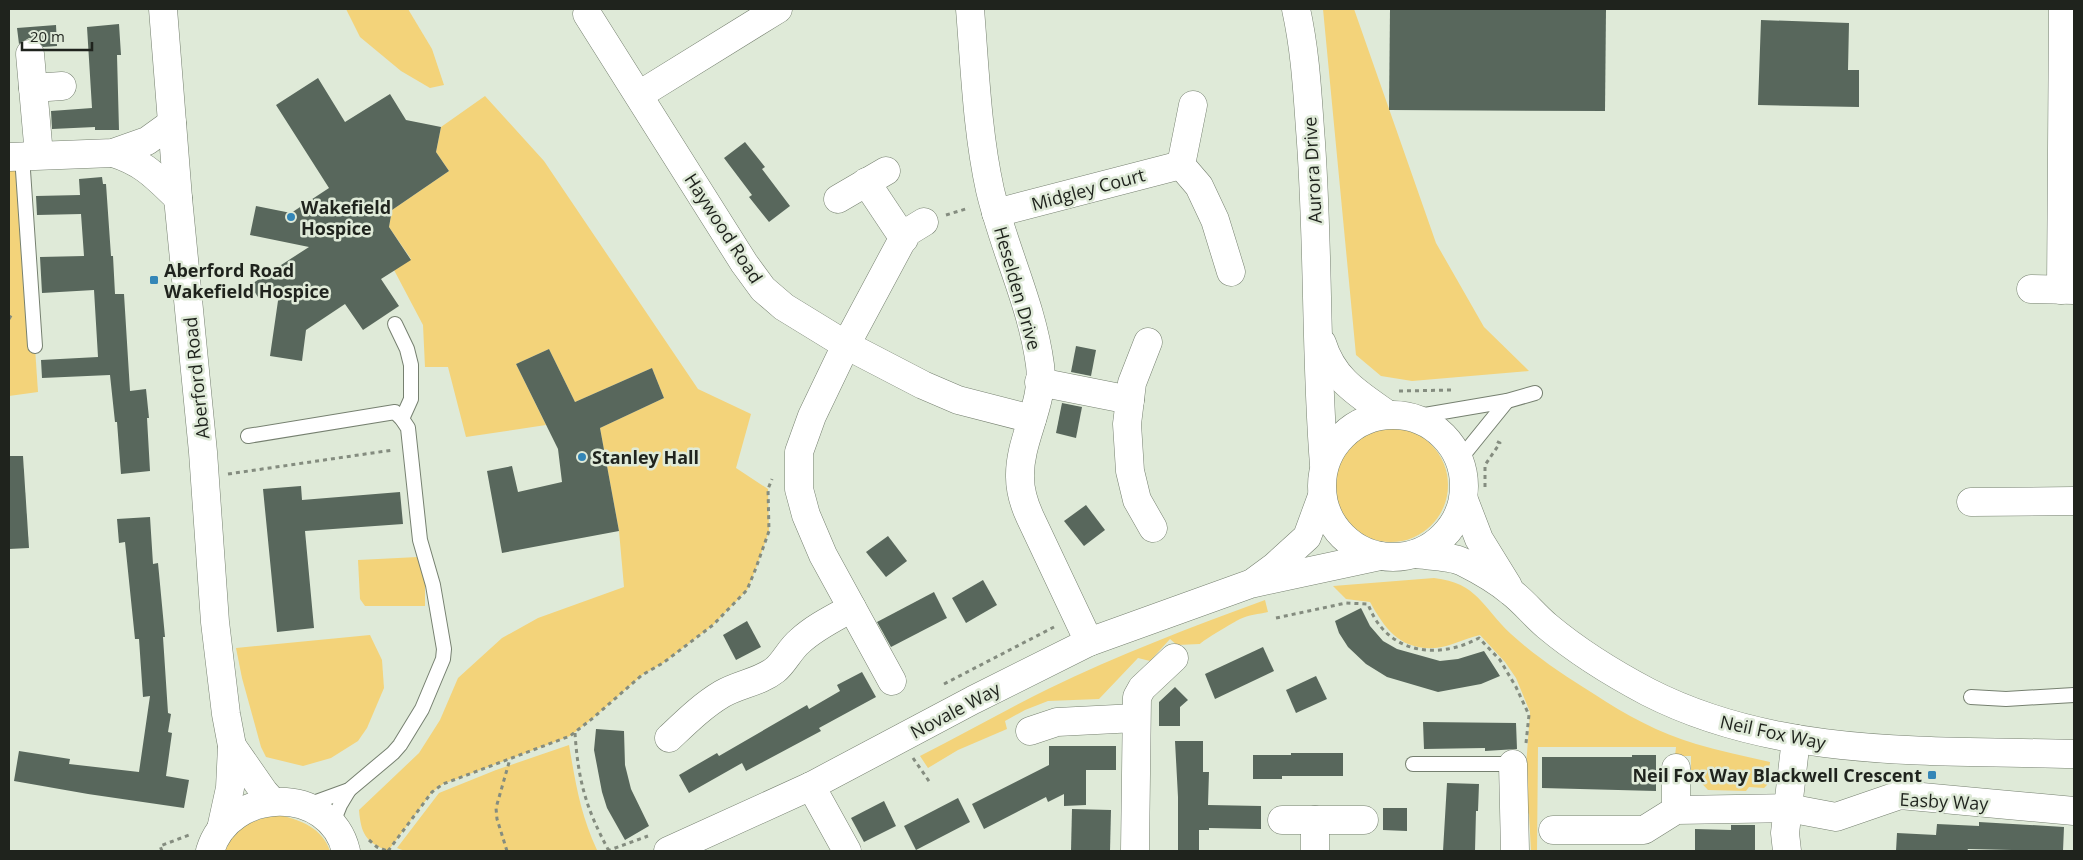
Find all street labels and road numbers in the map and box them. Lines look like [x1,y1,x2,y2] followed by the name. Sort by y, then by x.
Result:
[1297,116,1327,224] street label: Aurora Drive
[1028,162,1148,216] street label: Midgley Court
[679,168,769,288] street label: Haywood Road
[989,223,1047,353] street label: Heselden Drive
[178,316,214,440] street label: Aberford Road
[906,676,1005,744] street label: Novale Way
[1718,709,1829,755] street label: Neil Fox Way
[1899,787,1990,815] street label: Easby Way

